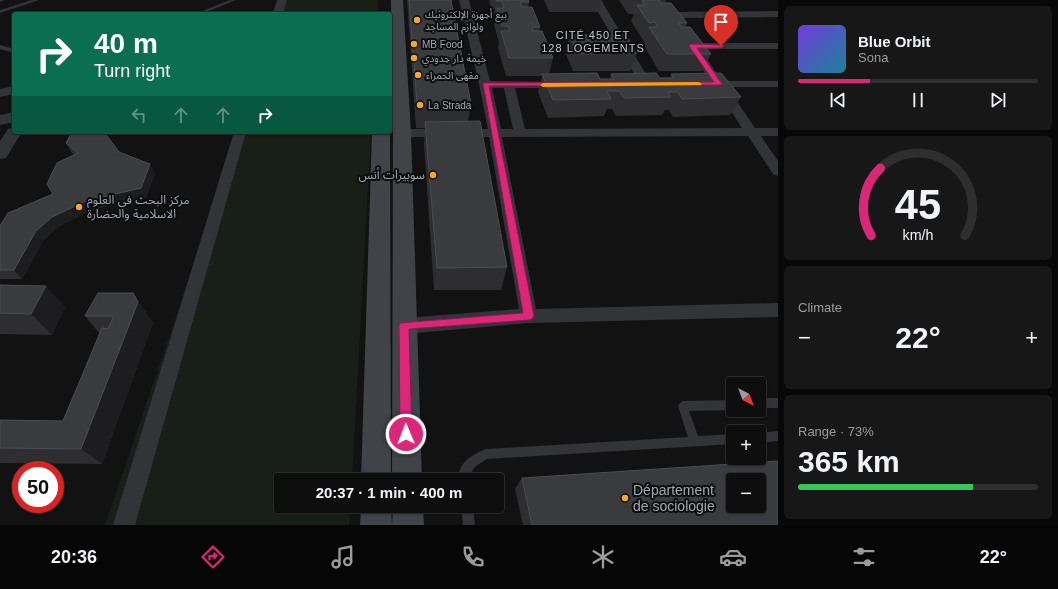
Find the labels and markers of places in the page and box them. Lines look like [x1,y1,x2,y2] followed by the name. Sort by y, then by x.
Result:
[704,5,738,46] pin
[425,8,507,35] place label: بيع أجهزة الإلكترونيك ولوازم المساجد
[412,15,422,25] marker: بيع أجهزة الإلكترونيك ولوازم المساجد
[409,39,419,49] marker: MB Food
[422,39,463,50] place label: MB Food
[409,53,419,63] marker: خيمة دار جدودي
[422,53,487,66] place label: خيمة دار جدودي
[413,70,423,80] marker: مقهى الحمراء
[426,70,479,82] place label: مقهى الحمراء
[415,100,425,110] marker: La Strada
[428,100,472,111] place label: La Strada
[358,167,425,182] place label: سوبيرات أنس
[428,170,438,180] marker: سوبيرات أنس
[87,193,190,221] place label: مركز البحث في العلوم الاسلامية والحضارة
[74,202,84,212] marker: مركز البحث في العلوم الاسلامية والحضارة
[633,482,715,514] place label: Département de sociologie
[620,493,630,503] marker: Département de sociologie

